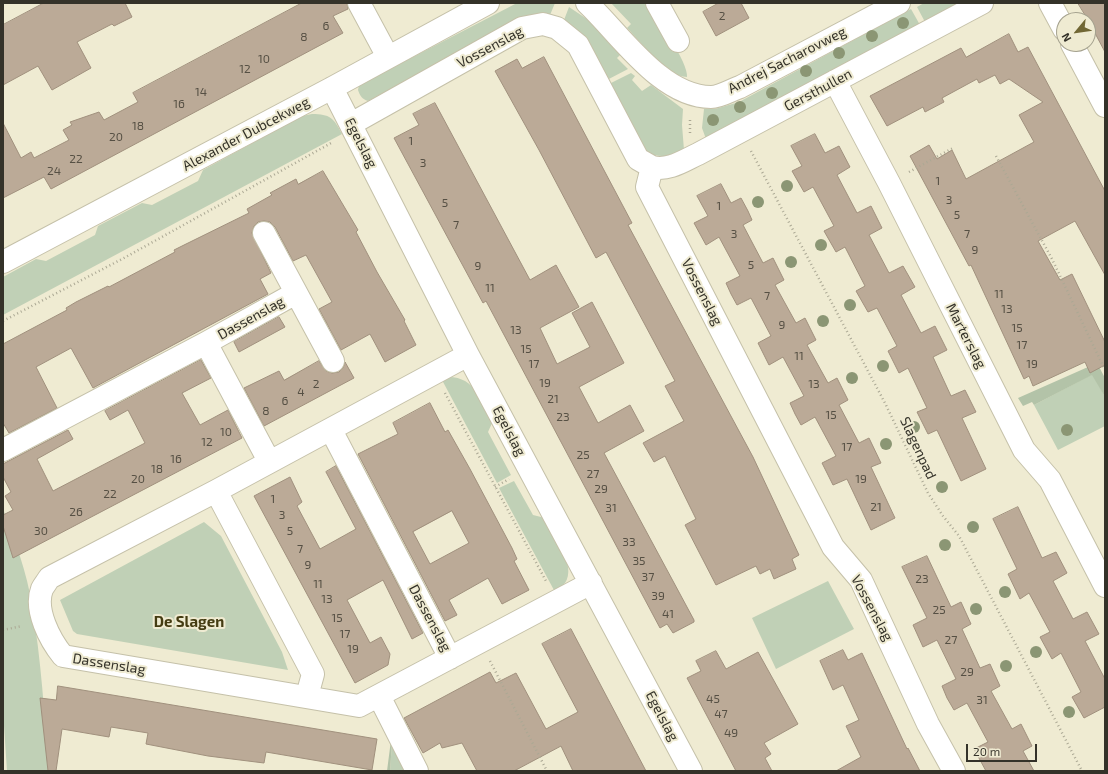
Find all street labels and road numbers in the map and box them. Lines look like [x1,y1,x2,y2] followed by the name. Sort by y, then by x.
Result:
[454,23,526,71] street label: Vossenslag
[725,23,849,97] street label: Andrej Sacharovweg
[781,65,855,115] street label: Gersthullen
[180,93,312,175] street label: Alexander Dubcekweg
[341,115,381,171] street label: Egelslag
[678,256,726,328] street label: Vossenslag
[215,293,287,343] street label: Dassenslag
[942,301,990,371] street label: Marterslag
[489,403,529,459] street label: Egelslag
[896,414,940,482] street label: Slagenpad
[848,572,896,644] street label: Vossenslag
[405,582,455,654] street label: Dassenslag
[71,650,147,678] street label: Dassenslag
[642,688,682,744] street label: Egelslag

